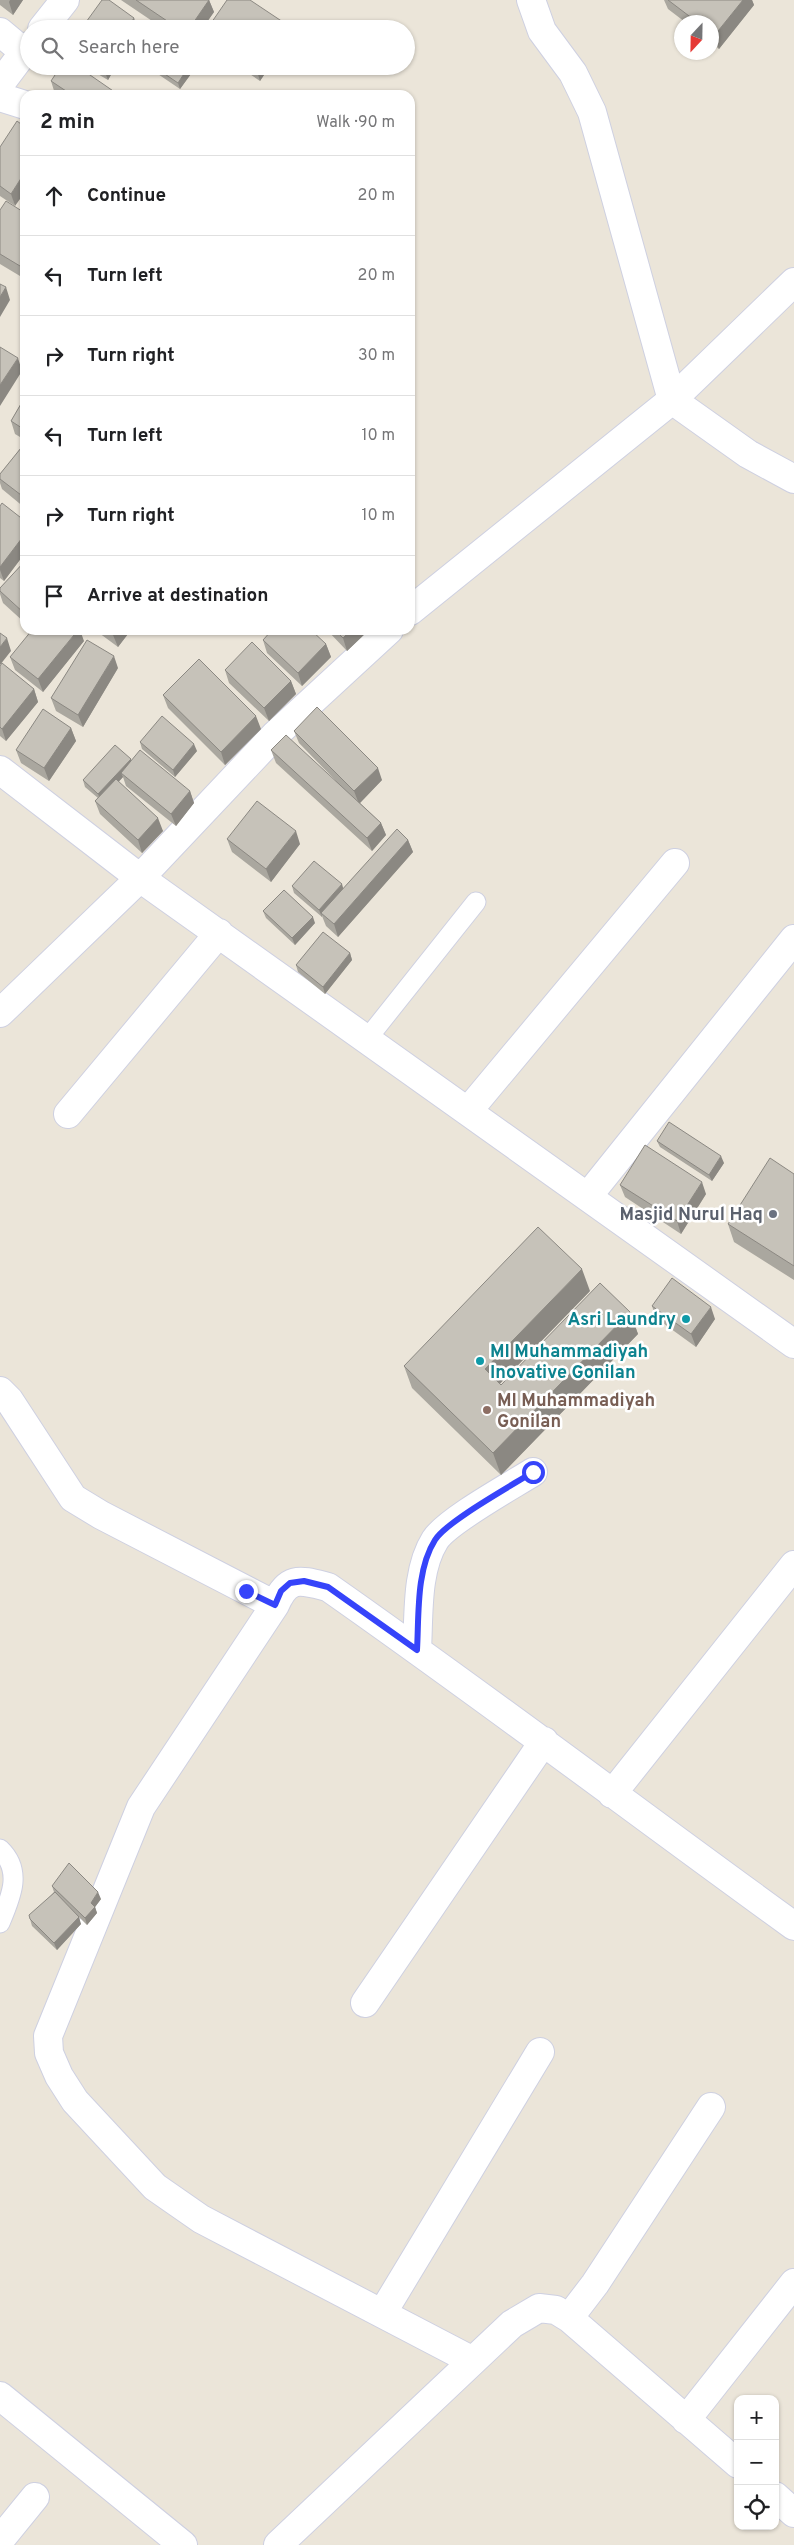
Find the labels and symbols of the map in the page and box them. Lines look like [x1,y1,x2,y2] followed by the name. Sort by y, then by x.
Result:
[674,15,719,60] north arrow
[619,1204,763,1227] place label: Masjid Nurul Haq
[767,1208,779,1220] marker: Masjid Nurul Haq
[567,1309,676,1332] place label: Asri Laundry
[680,1313,692,1325] marker: Asri Laundry
[490,1341,648,1385] place label: MI Muhammadiyah Inovative Gonilan
[474,1355,486,1367] marker: MI Muhammadiyah Inovative Gonilan
[497,1390,655,1434] place label: MI Muhammadiyah Gonilan
[481,1404,493,1416] marker: MI Muhammadiyah Gonilan
[522,1461,545,1484] route start
[235,1580,258,1603] route end

